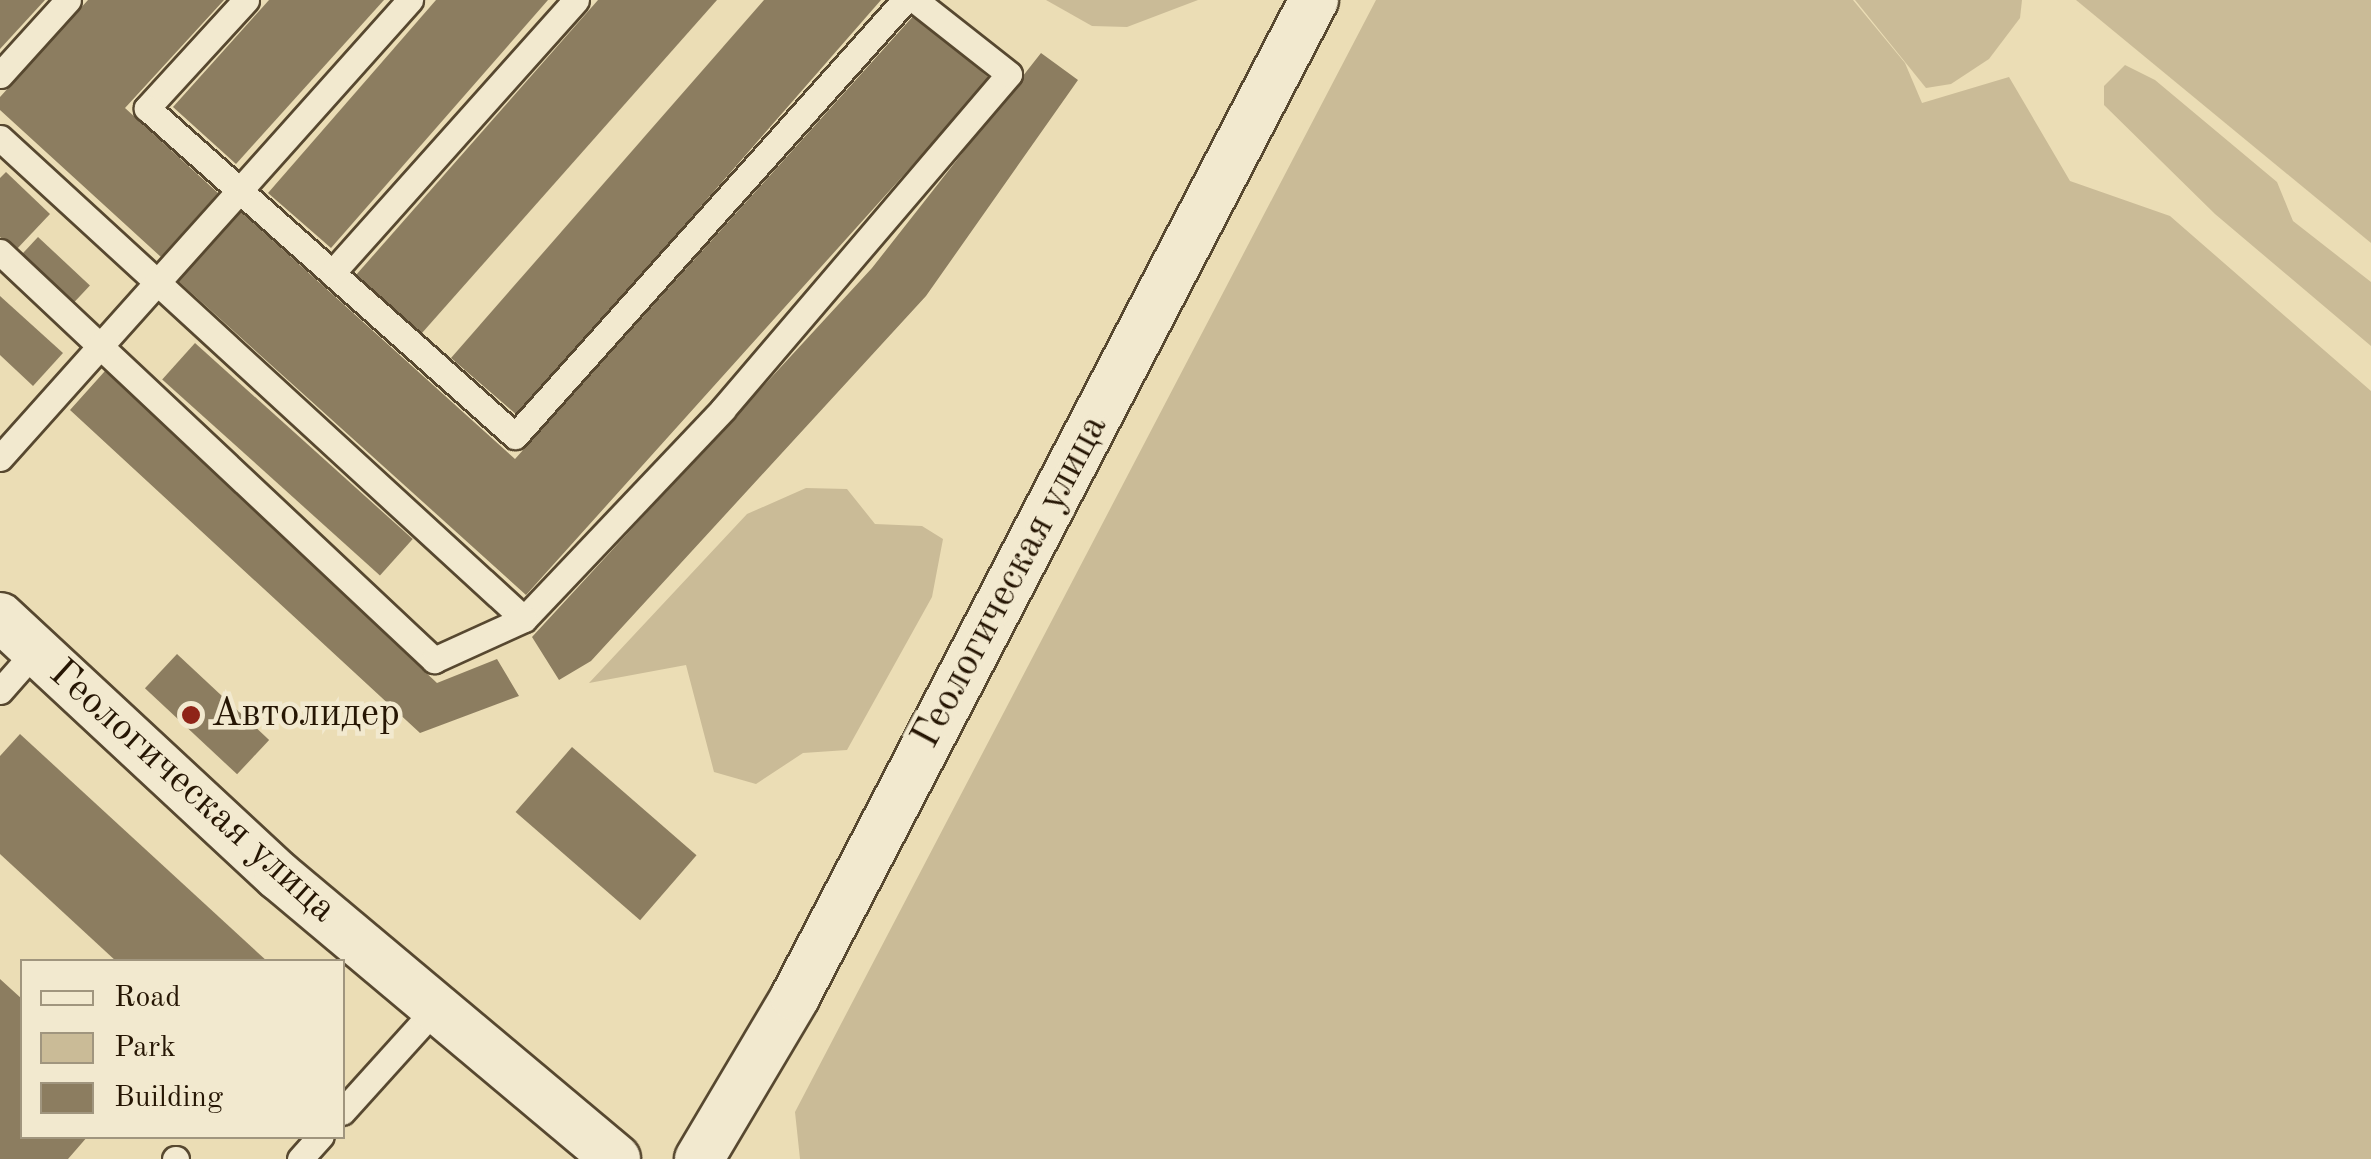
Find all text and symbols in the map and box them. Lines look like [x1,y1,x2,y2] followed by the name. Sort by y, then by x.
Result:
[903,407,1119,757] street label: Геологическая улица
[38,650,346,934] street label: Геологическая улица
[211,691,400,739] place label: Автолидер
[180,704,202,726] marker: Автолидер
[20,959,345,1139] legend
[114,983,181,1013] text: Road
[114,1033,176,1063] text: Park
[114,1083,223,1113] text: Building

